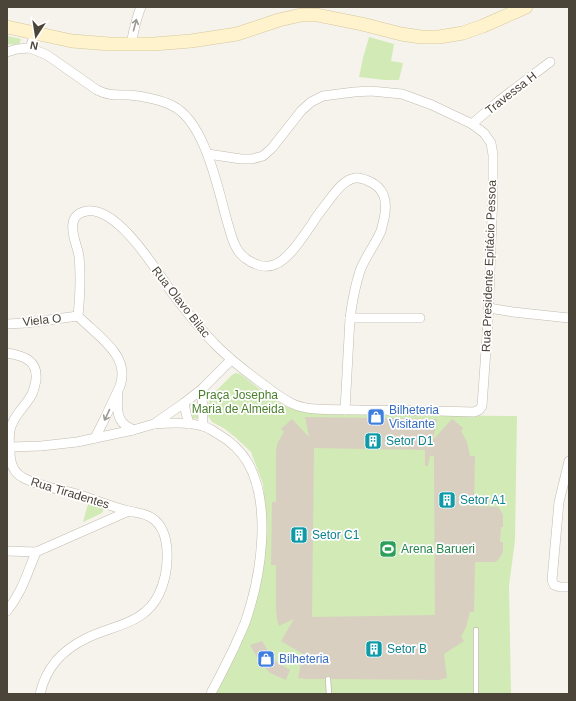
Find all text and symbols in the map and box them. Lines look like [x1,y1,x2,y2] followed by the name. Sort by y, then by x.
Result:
[16,16,56,56] north arrow
[132,19,139,32] one-way arrow
[29,39,39,52] text: N
[483,69,539,117] street label: Travessa H
[479,179,499,352] street label: Rua Presidente Epitácio Pessoa
[149,264,213,340] street label: Rua Olavo Bilac
[22,311,62,329] street label: Viela O
[192,388,285,416] park label: Praça Josepha Maria de Almeida
[389,403,439,431] place label: Bilheteria Visitante
[366,407,386,427] shop icon: Bilheteria Visitante
[103,408,110,420] one-way arrow
[363,431,383,451] building icon: Setor D1
[386,434,434,448] place label: Setor D1
[29,474,111,512] street label: Rua Tiradentes
[437,490,457,510] building icon: Setor A1
[460,493,506,507] place label: Setor A1
[289,525,309,545] building icon: Setor C1
[312,528,360,542] place label: Setor C1
[378,539,398,559] sports icon: Arena Barueri
[401,542,475,556] place label: Arena Barueri
[364,639,384,659] building icon: Setor B
[387,642,427,656] place label: Setor B
[256,649,276,669] shop icon: Bilheteria
[279,652,329,666] place label: Bilheteria

